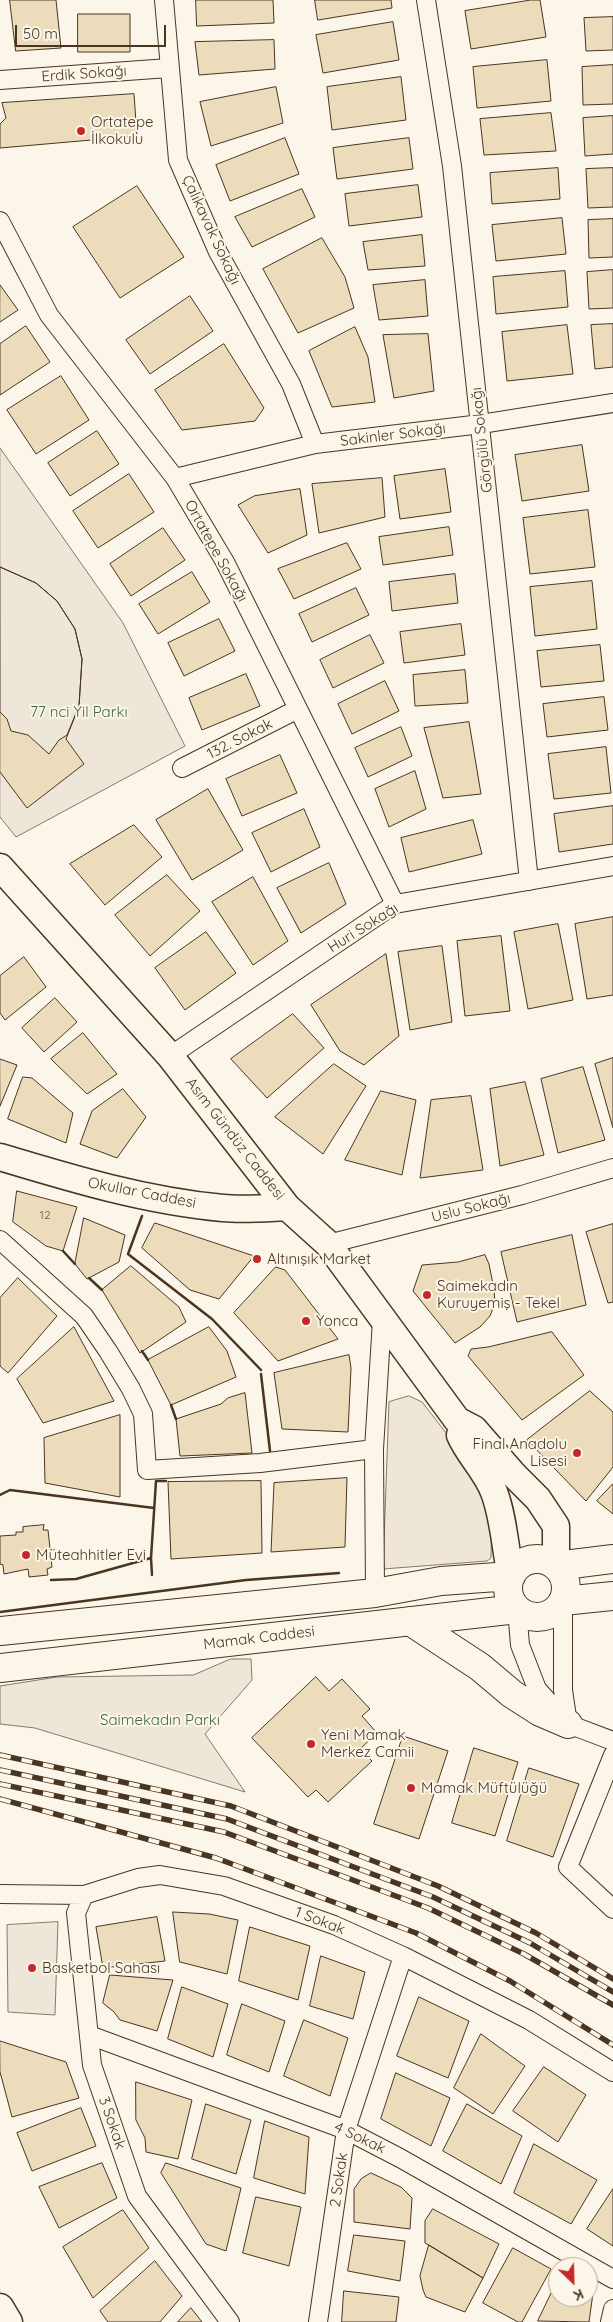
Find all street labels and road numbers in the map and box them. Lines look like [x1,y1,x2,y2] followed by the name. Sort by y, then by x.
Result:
[41,62,127,86] street label: Erdik Sokağı
[178,172,244,288] street label: Çalıkavak Sokağı
[468,386,496,494] street label: Görgülü Sokağı
[339,420,447,450] street label: Sakinler Sokağı
[181,497,251,605] street label: Ortatepe Sokağı
[204,715,276,763] street label: 132. Sokak
[325,899,401,957] street label: Huri Sokağı
[182,1074,288,1204] street label: Asım Gündüz Caddesi
[86,1174,198,1212] street label: Okullar Caddesi
[430,1189,512,1227] street label: Uslu Sokağı
[202,1622,316,1654] street label: Mamak Caddesi
[292,1903,348,1939] street label: 1 Sokak
[95,2094,129,2152] street label: 3 Sokak
[331,2118,389,2158] street label: 4 Sokak
[326,2152,352,2208] street label: 2 Sokak

